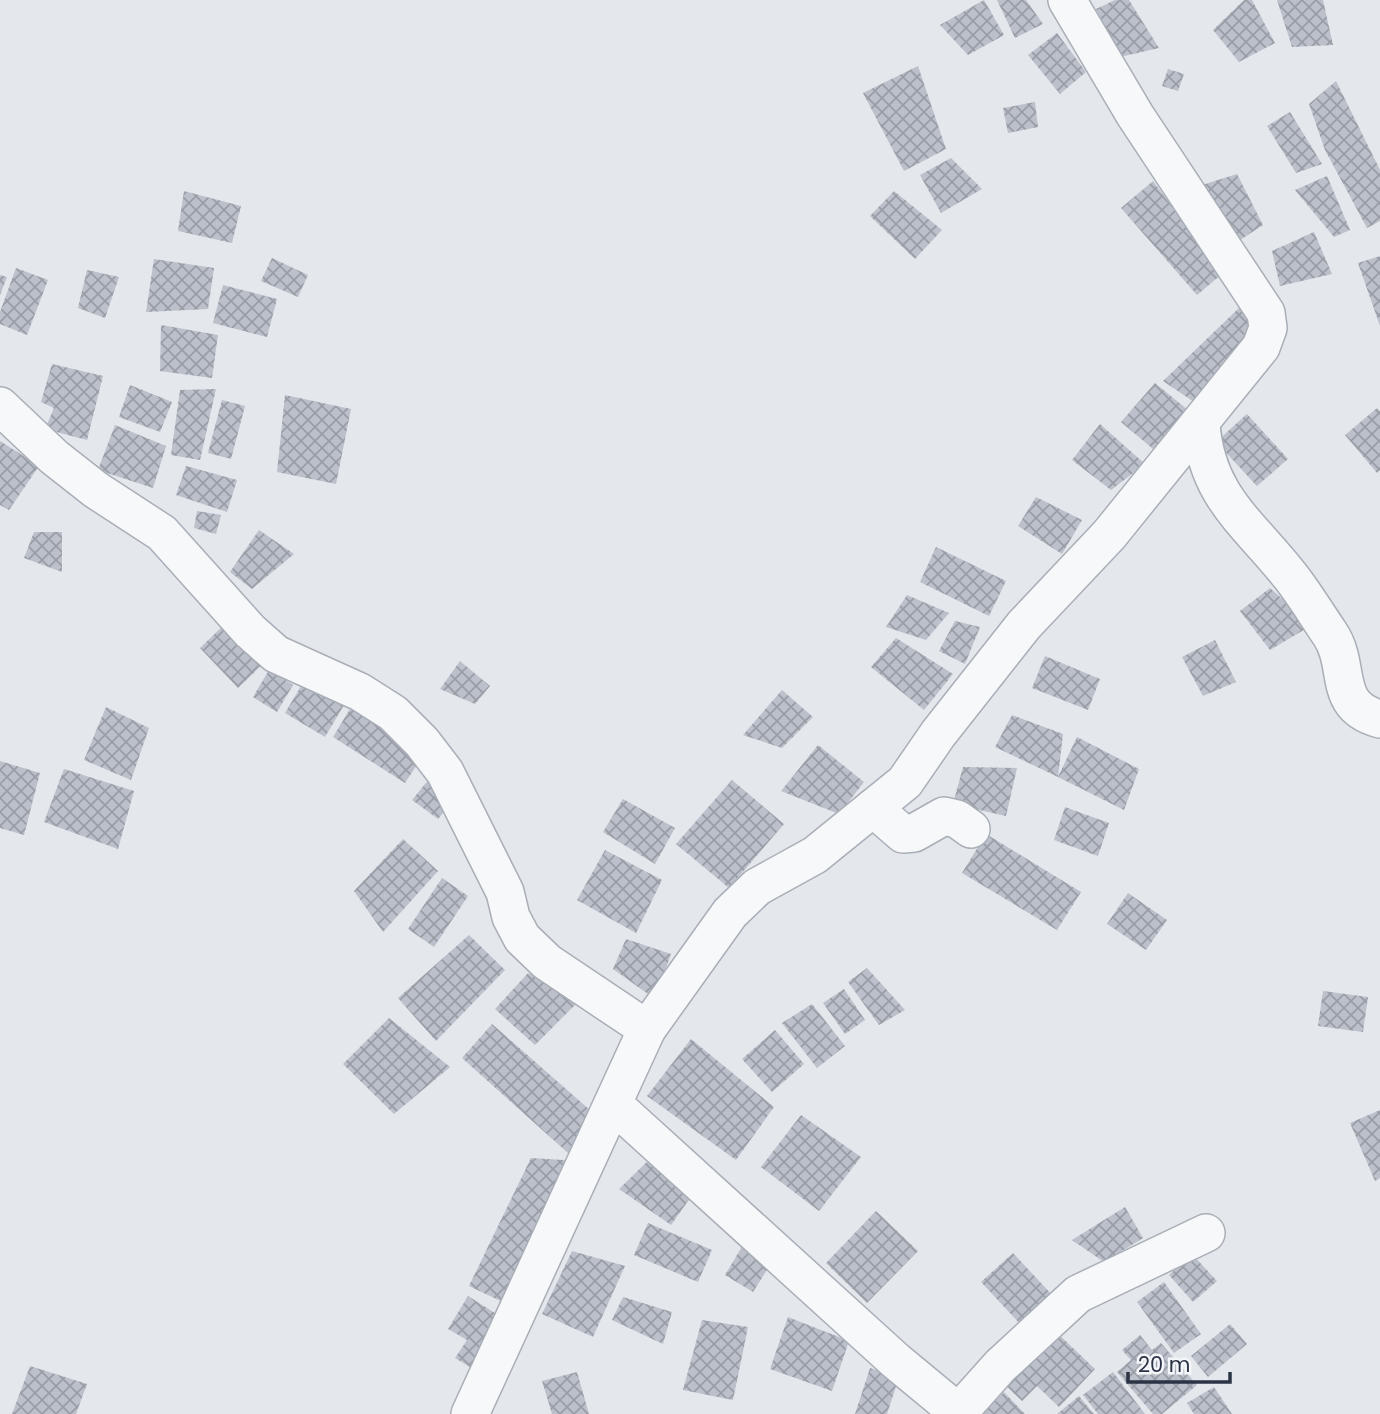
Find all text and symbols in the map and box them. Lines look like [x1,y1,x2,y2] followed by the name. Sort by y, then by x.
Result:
[1128,1340,1230,1384] scale bar
[1138,1350,1191,1379] text: 20 m

